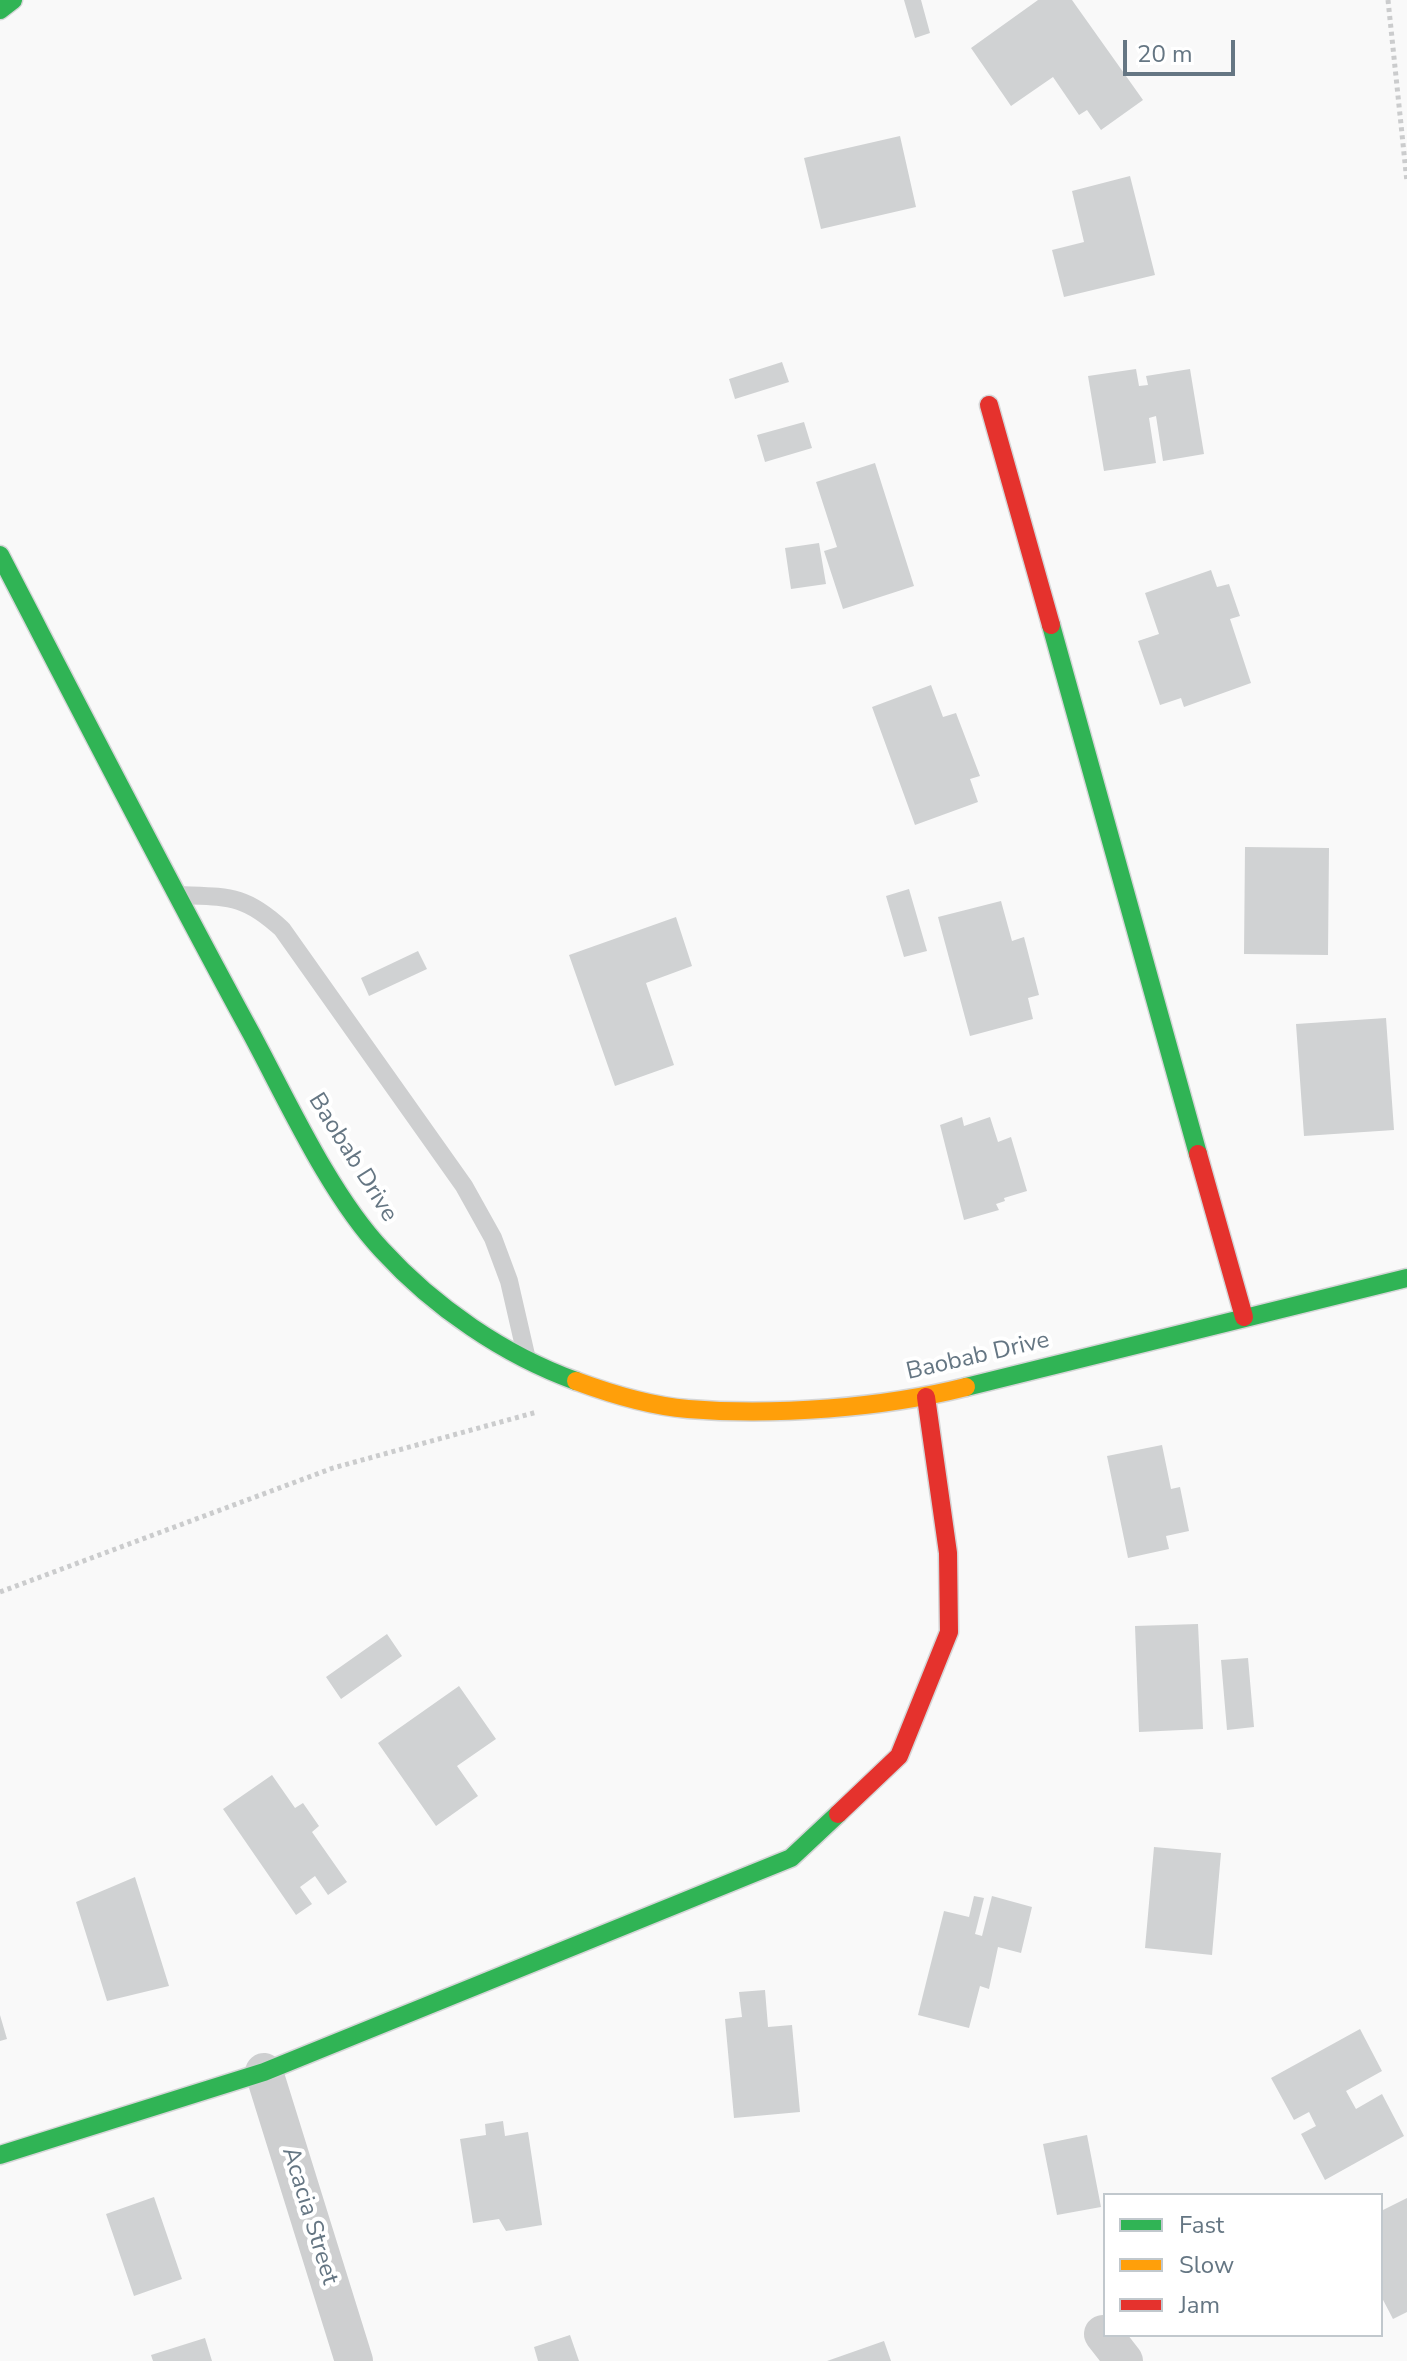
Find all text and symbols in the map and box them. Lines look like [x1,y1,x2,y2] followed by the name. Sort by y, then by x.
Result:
[1127,24,1239,74] scale bar
[1137,38,1193,70] text: 20 m
[301,1088,403,1228] street label: Baobab Drive
[904,1327,1052,1387] street label: Baobab Drive
[274,2144,344,2288] street label: Acacia Street
[1103,2193,1383,2337] legend
[1179,2209,1224,2241] text: Fast
[1179,2249,1234,2281] text: Slow
[1179,2289,1220,2321] text: Jam

